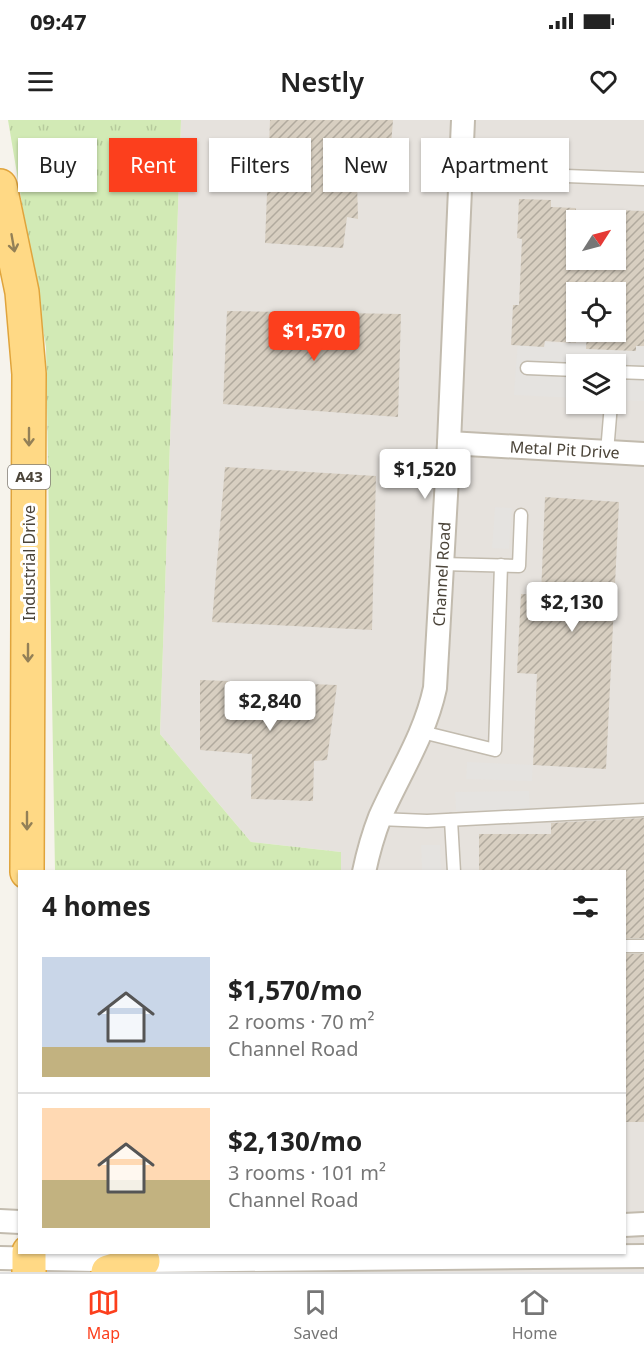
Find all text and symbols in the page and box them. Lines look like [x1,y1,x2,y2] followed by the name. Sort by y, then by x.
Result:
[30,6,87,36] text: 09:47
[280,63,364,100] text: Nestly
[24,65,57,98] icon: menu
[587,65,620,98] icon: heart
[18,138,97,192] chip: Buy
[109,138,197,192] chip: Rent
[209,138,311,192] chip: Filters
[323,138,409,192] chip: New
[421,138,569,192] chip: Apartment
[566,210,626,270] north arrow
[566,210,626,414] map controls
[8,232,19,252] one-way arrow
[566,282,626,342] button: locate
[265,311,363,362] pin: $1,570
[283,317,345,344] text: $1,570
[566,354,626,414] button: layers
[23,426,35,446] one-way arrow
[509,435,620,464] street label: Metal Pit Drive
[376,449,474,500] pin: $1,520
[394,455,456,482] text: $1,520
[8,465,50,489] road number: A43
[18,505,40,621] street label: Industrial Drive
[428,521,455,627] street label: Channel Road
[523,582,621,633] pin: $2,130
[541,588,603,615] text: $2,130
[22,642,34,662] one-way arrow
[221,681,319,732] pin: $2,840
[239,687,301,714] text: $2,840
[21,810,33,830] one-way arrow
[42,888,151,924] text: 4 homes
[569,890,602,923] icon: filters
[228,972,362,1008] text: $1,570/mo
[90,981,162,1053] icon: home
[228,1008,375,1035] text: 2 rooms · 70 m²
[228,1035,359,1062] text: Channel Road
[228,1123,362,1159] text: $2,130/mo
[90,1132,162,1204] icon: home
[228,1159,386,1186] text: 3 rooms · 101 m²
[228,1186,359,1213] text: Channel Road
[87,1286,120,1344] tab: Map
[294,1286,338,1344] tab: Saved
[512,1286,557,1344] tab: Home

